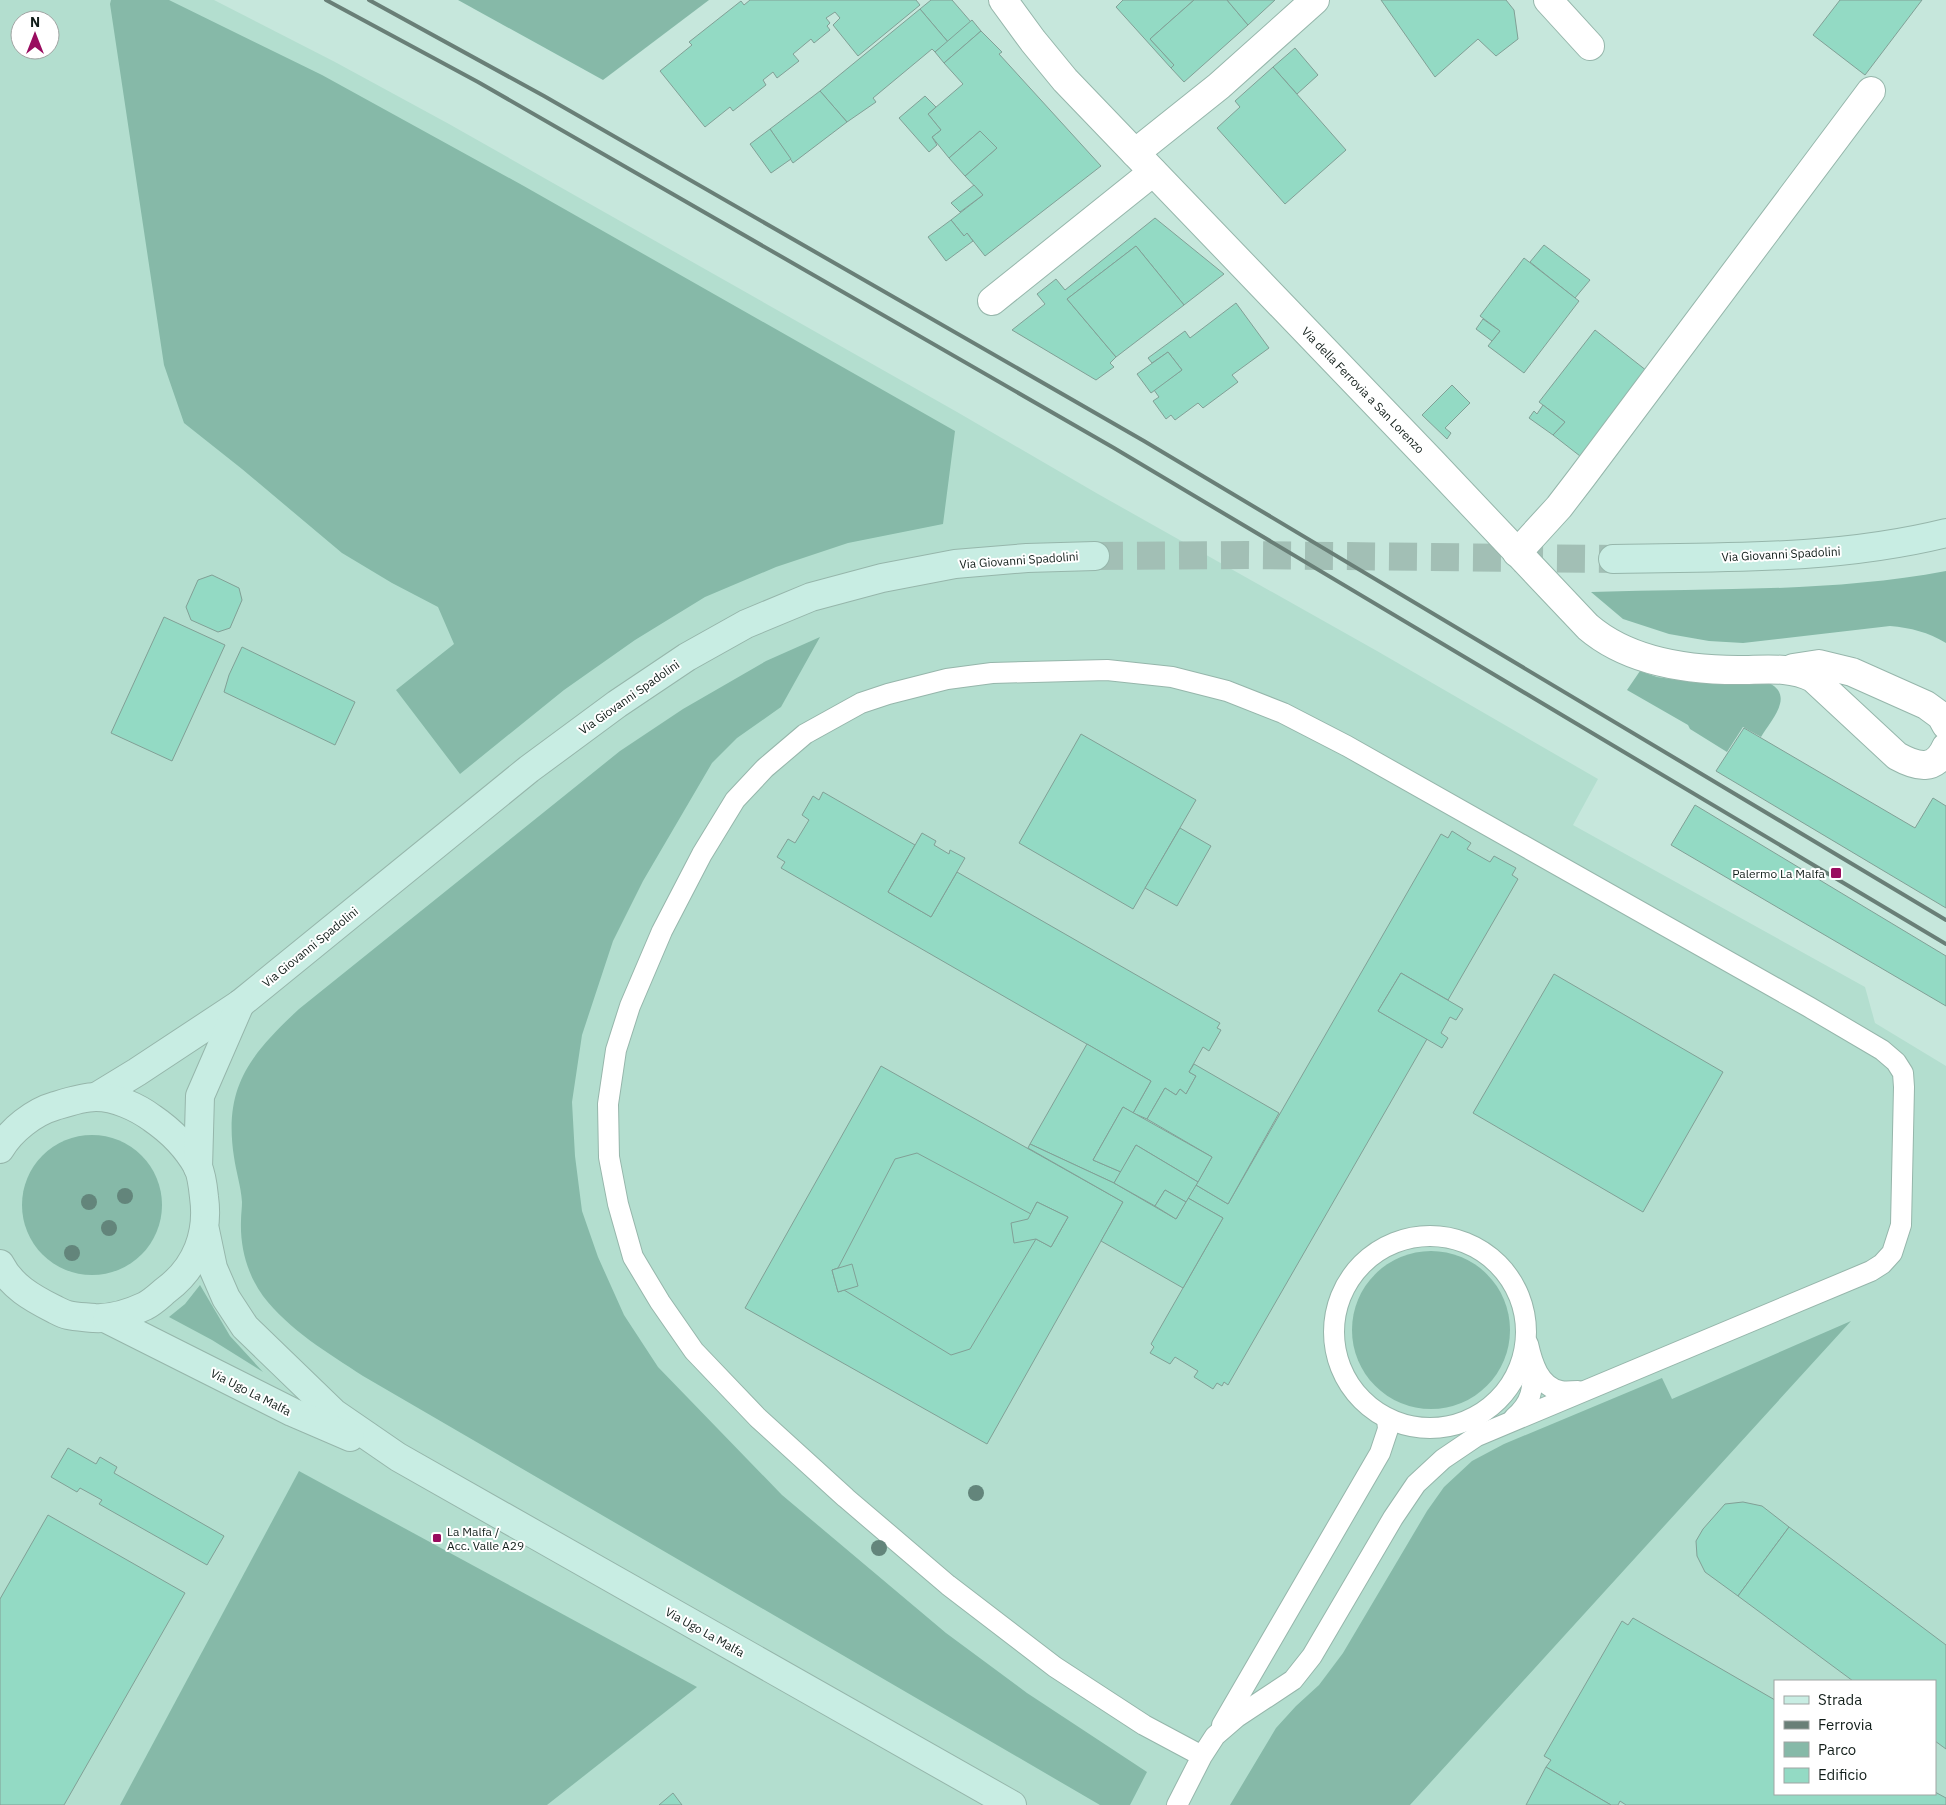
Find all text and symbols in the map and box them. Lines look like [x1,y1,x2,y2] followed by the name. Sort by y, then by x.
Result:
[10,10,60,60] north arrow
[30,13,40,31] text: N
[1299,324,1428,457] street label: Via della Ferrovia a San Lorenzo
[1721,543,1841,565] street label: Via Giovanni Spadolini
[959,548,1079,572] street label: Via Giovanni Spadolini
[576,657,682,737] street label: Via Giovanni Spadolini
[1732,866,1826,881] place label: Palermo La Malfa
[1829,866,1843,880] marker: Palermo La Malfa
[259,904,361,990] street label: Via Giovanni Spadolini
[208,1365,294,1419] street label: Via Ugo La Malfa
[447,1524,524,1553] place label: La Malfa / Acc. Valle A29
[431,1532,443,1544] marker: La Malfa / Acc. Valle A29
[663,1604,748,1660] street label: Via Ugo La Malfa
[1774,1680,1936,1795] legend
[1818,1690,1862,1709] text: Strada
[1818,1715,1873,1734] text: Ferrovia
[1818,1740,1856,1759] text: Parco
[1818,1765,1867,1784] text: Edificio

